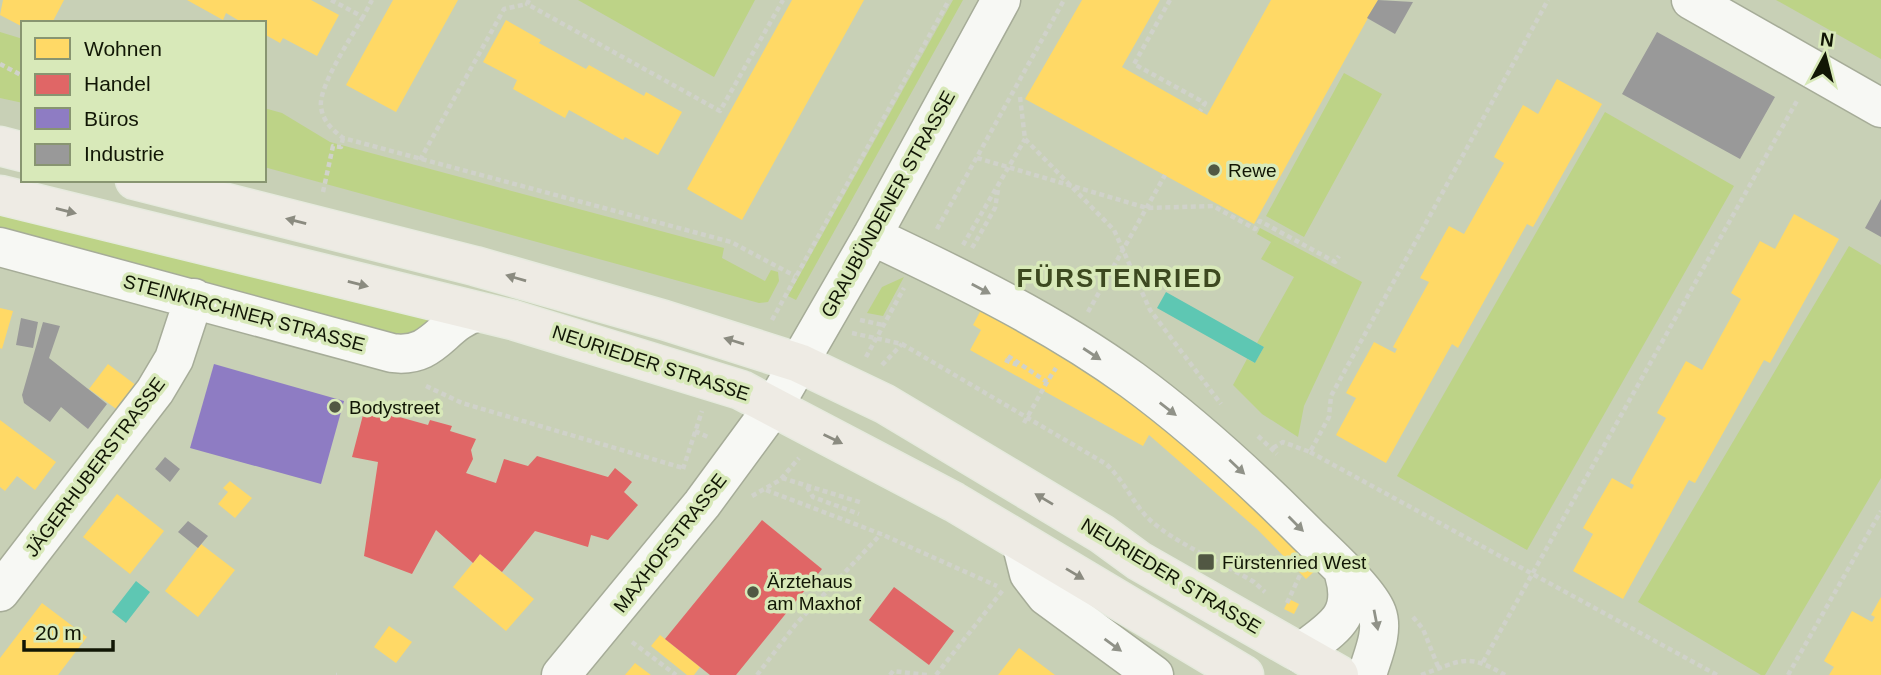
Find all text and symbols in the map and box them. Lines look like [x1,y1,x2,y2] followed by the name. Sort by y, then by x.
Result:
[21,21,266,182] legend
[1790,21,1860,91] north arrow
[1819,28,1835,51] text: N
[84,37,162,60] text: Wohnen
[84,72,151,95] text: Handel
[817,87,959,321] street label: GRAUBÜNDENER STRASSE
[84,107,139,130] text: Büros
[84,142,165,165] text: Industrie
[1228,160,1277,181] place label: Rewe
[1206,162,1222,178] marker: Rewe
[55,206,77,217] one-way arrow
[285,215,307,226] one-way arrow
[1017,263,1223,293] district label: FÜRSTENRIED
[121,271,367,355] street label: STEINKIRCHNER STRASSE
[505,272,526,282] one-way arrow
[347,279,369,290] one-way arrow
[971,284,991,295] one-way arrow
[550,321,752,405] street label: NEURIEDER STRASSE
[724,336,745,346] one-way arrow
[1082,347,1102,360] one-way arrow
[21,373,169,561] street label: JÄGERHUBERSTRASSE
[349,397,441,418] place label: Bodystreet
[327,399,343,415] marker: Bodystreet
[1159,401,1177,416] one-way arrow
[823,433,843,444] one-way arrow
[1228,458,1245,474] one-way arrow
[609,470,731,616] street label: MAXHOFSTRASSE
[1034,492,1053,505] one-way arrow
[1077,514,1265,638] street label: NEURIEDER STRASSE
[1288,515,1305,532] one-way arrow
[1196,552,1216,572] marker: Fürstenried West
[1222,552,1367,573] place label: Fürstenried West
[1065,567,1084,580] one-way arrow
[767,571,862,614] place label: Ärztehaus am Maxhof
[745,584,761,600] marker: Ärztehaus am Maxhof
[24,608,114,652] scale bar
[1371,609,1382,631] one-way arrow
[35,621,82,644] text: 20 m
[1104,638,1122,652] one-way arrow

